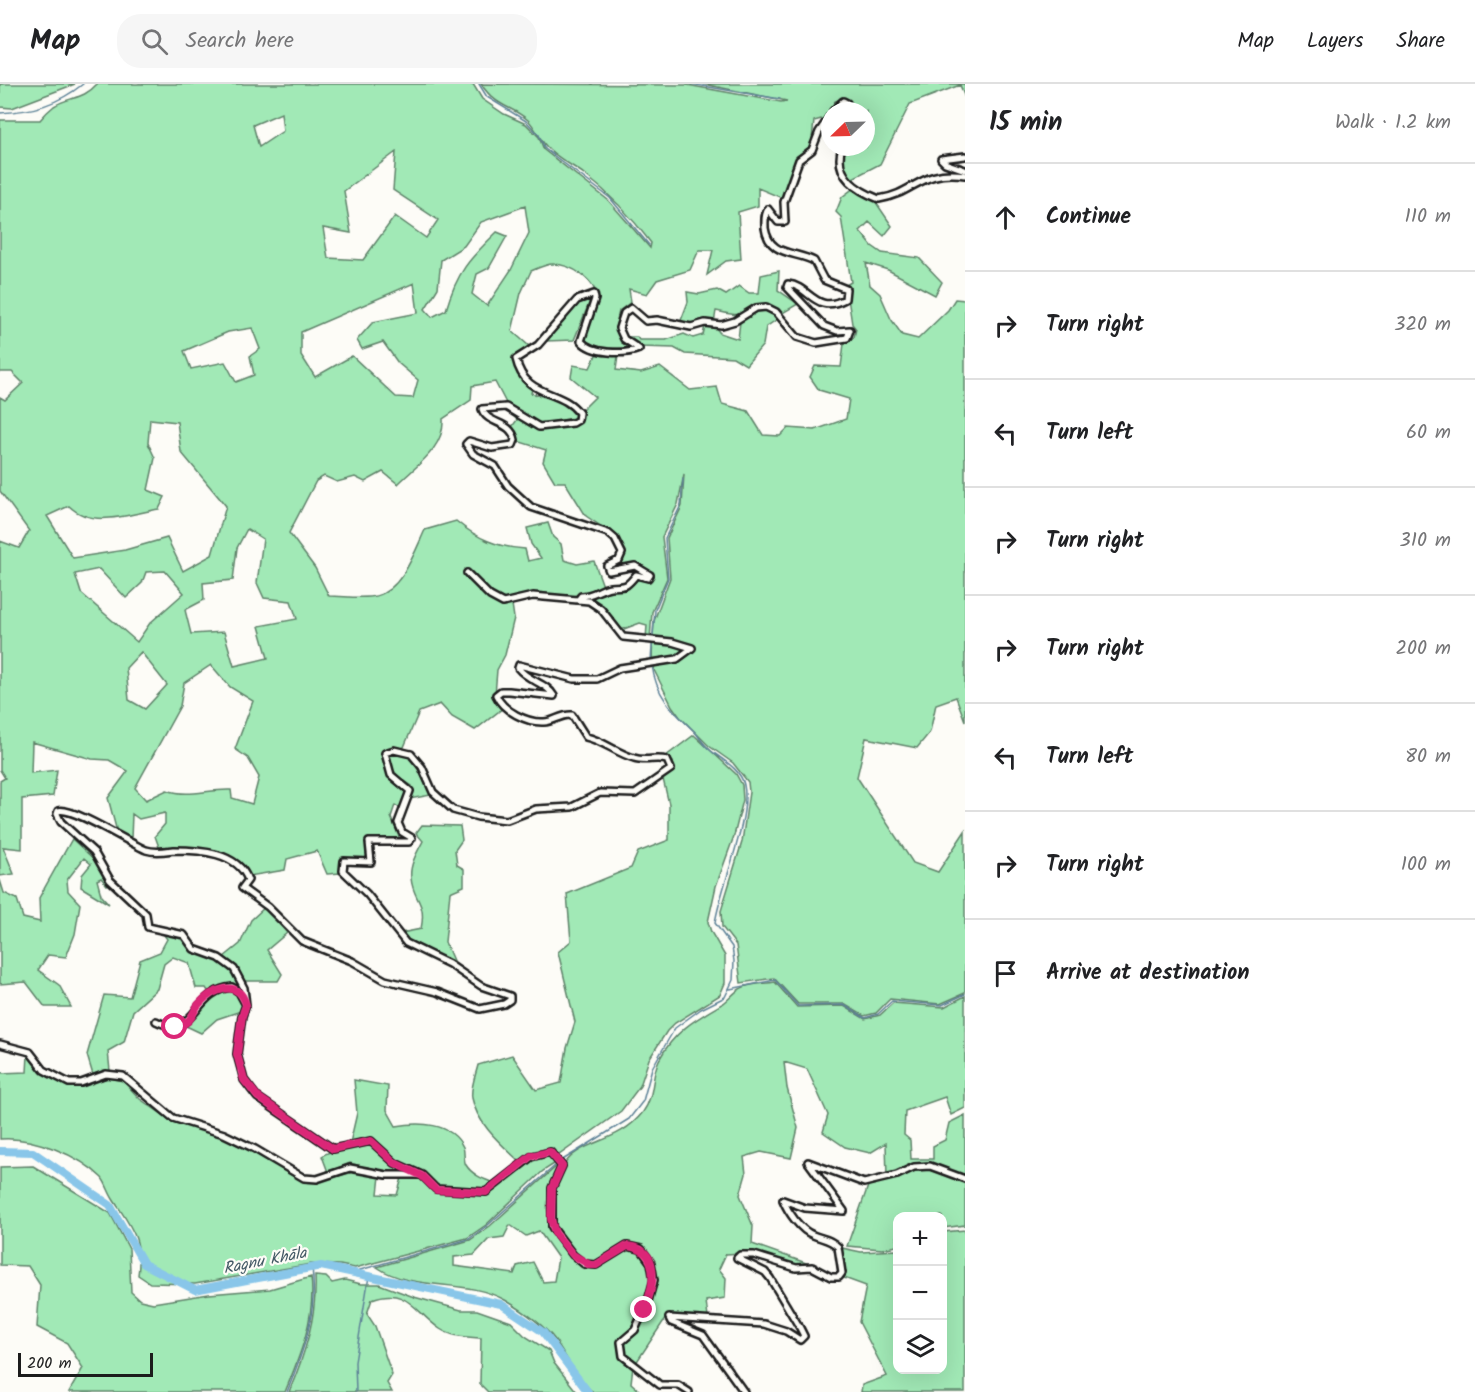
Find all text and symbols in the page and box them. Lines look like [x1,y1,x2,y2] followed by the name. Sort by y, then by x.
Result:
[117,14,537,68] search box
[30,19,81,64] text: Map
[186,24,294,59] text: Search here
[138,25,171,58] icon: search
[1237,25,1274,58] text: Map
[1307,25,1363,58] text: Layers
[1396,25,1445,58] text: Share
[821,102,875,156] north arrow
[989,102,1062,144] text: 15 min
[1335,107,1451,139] text: Walk · 1.2 km
[1046,200,1131,235] text: Continue
[989,201,1022,234] icon: ahead
[1405,201,1451,233] text: 110 m
[1046,308,1144,343] text: Turn right
[989,309,1022,342] icon: right
[1394,309,1451,341] text: 320 m
[1046,416,1133,451] text: Turn left
[989,417,1022,450] icon: left
[1406,417,1451,449] text: 60 m
[1046,524,1144,559] text: Turn right
[989,525,1022,558] icon: right
[1399,525,1451,557] text: 310 m
[1046,632,1144,667] text: Turn right
[989,633,1022,666] icon: right
[1395,633,1451,665] text: 200 m
[1046,740,1133,775] text: Turn left
[989,741,1022,774] icon: left
[1405,741,1451,773] text: 80 m
[1046,848,1144,883] text: Turn right
[989,849,1022,882] icon: right
[1401,849,1451,881] text: 100 m
[1046,956,1249,991] text: Arrive at destination
[989,957,1022,990] icon: arrive
[161,1013,187,1039] route start
[893,1212,947,1374] map controls
[893,1212,947,1266] button: +
[221,1240,310,1281] water label: Ragnu Khāla
[893,1266,947,1320] button: −
[630,1296,656,1322] route end
[893,1320,947,1374] button: layers
[18,1350,153,1378] scale bar
[27,1351,71,1376] text: 200 m

